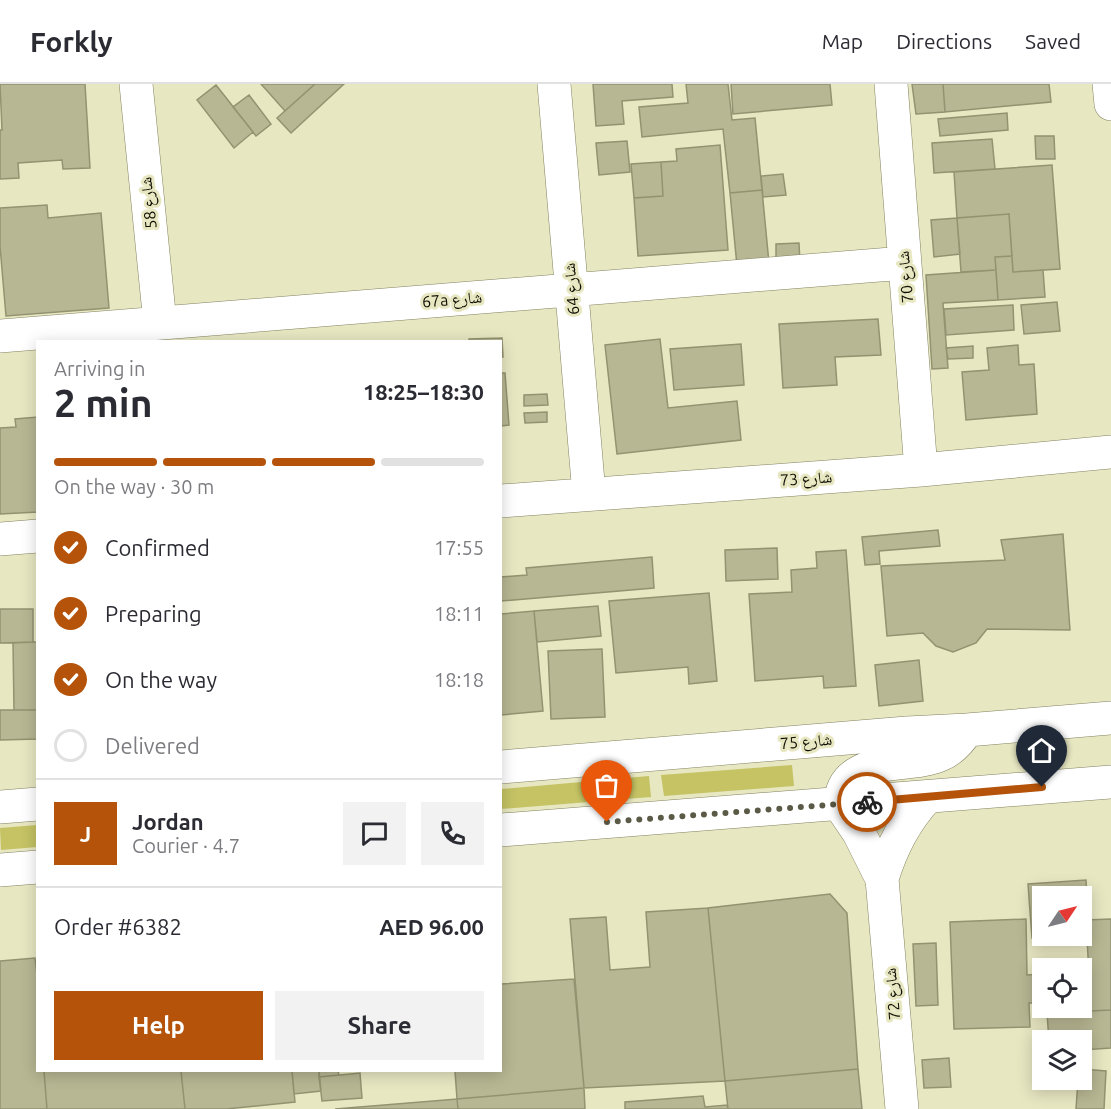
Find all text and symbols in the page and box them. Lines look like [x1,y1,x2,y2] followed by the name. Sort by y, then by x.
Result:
[30,26,113,57] text: Forkly
[822,29,863,53] text: Map
[896,29,992,53] text: Directions
[1025,29,1081,53] text: Saved
[136,176,162,230] street label: شارع 58
[894,250,918,304] street label: شارع 70
[560,262,584,316] street label: شارع 64
[421,287,483,313] street label: 67a شارع
[54,357,145,380] text: Arriving in
[363,379,484,404] text: 18:25–18:30
[54,381,153,424] text: 2 min
[779,467,833,491] street label: شارع 73
[54,475,214,498] text: On the way · 30 m
[54,531,87,564] icon: check
[105,535,210,560] text: Confirmed
[434,536,484,559] text: 17:55
[54,597,87,630] icon: check
[105,601,202,626] text: Preparing
[434,602,484,625] text: 18:11
[54,663,87,696] icon: check
[105,667,217,692] text: On the way
[434,668,484,691] text: 18:18
[1016,725,1067,787] pin
[779,730,833,754] street label: شارع 75
[105,733,200,758] text: Delivered
[1025,734,1058,767] icon: home
[581,760,632,822] pin
[590,769,623,802] icon: bag
[837,772,897,832] courier
[851,786,884,819] icon: bike
[343,802,406,865] button: chat
[421,802,484,865] button: phone
[132,809,204,834] text: Jordan
[80,821,91,846] text: J
[132,834,240,857] text: Courier · 4.7
[1032,886,1092,946] north arrow
[1032,886,1092,1090] map controls
[54,914,182,939] text: Order #6382
[379,914,484,939] text: AED 96.00
[1032,958,1092,1018] button: locate
[881,967,905,1021] street label: شارع 72
[54,991,263,1060] button: Help
[275,991,484,1060] button: Share
[1032,1030,1092,1090] button: layers

